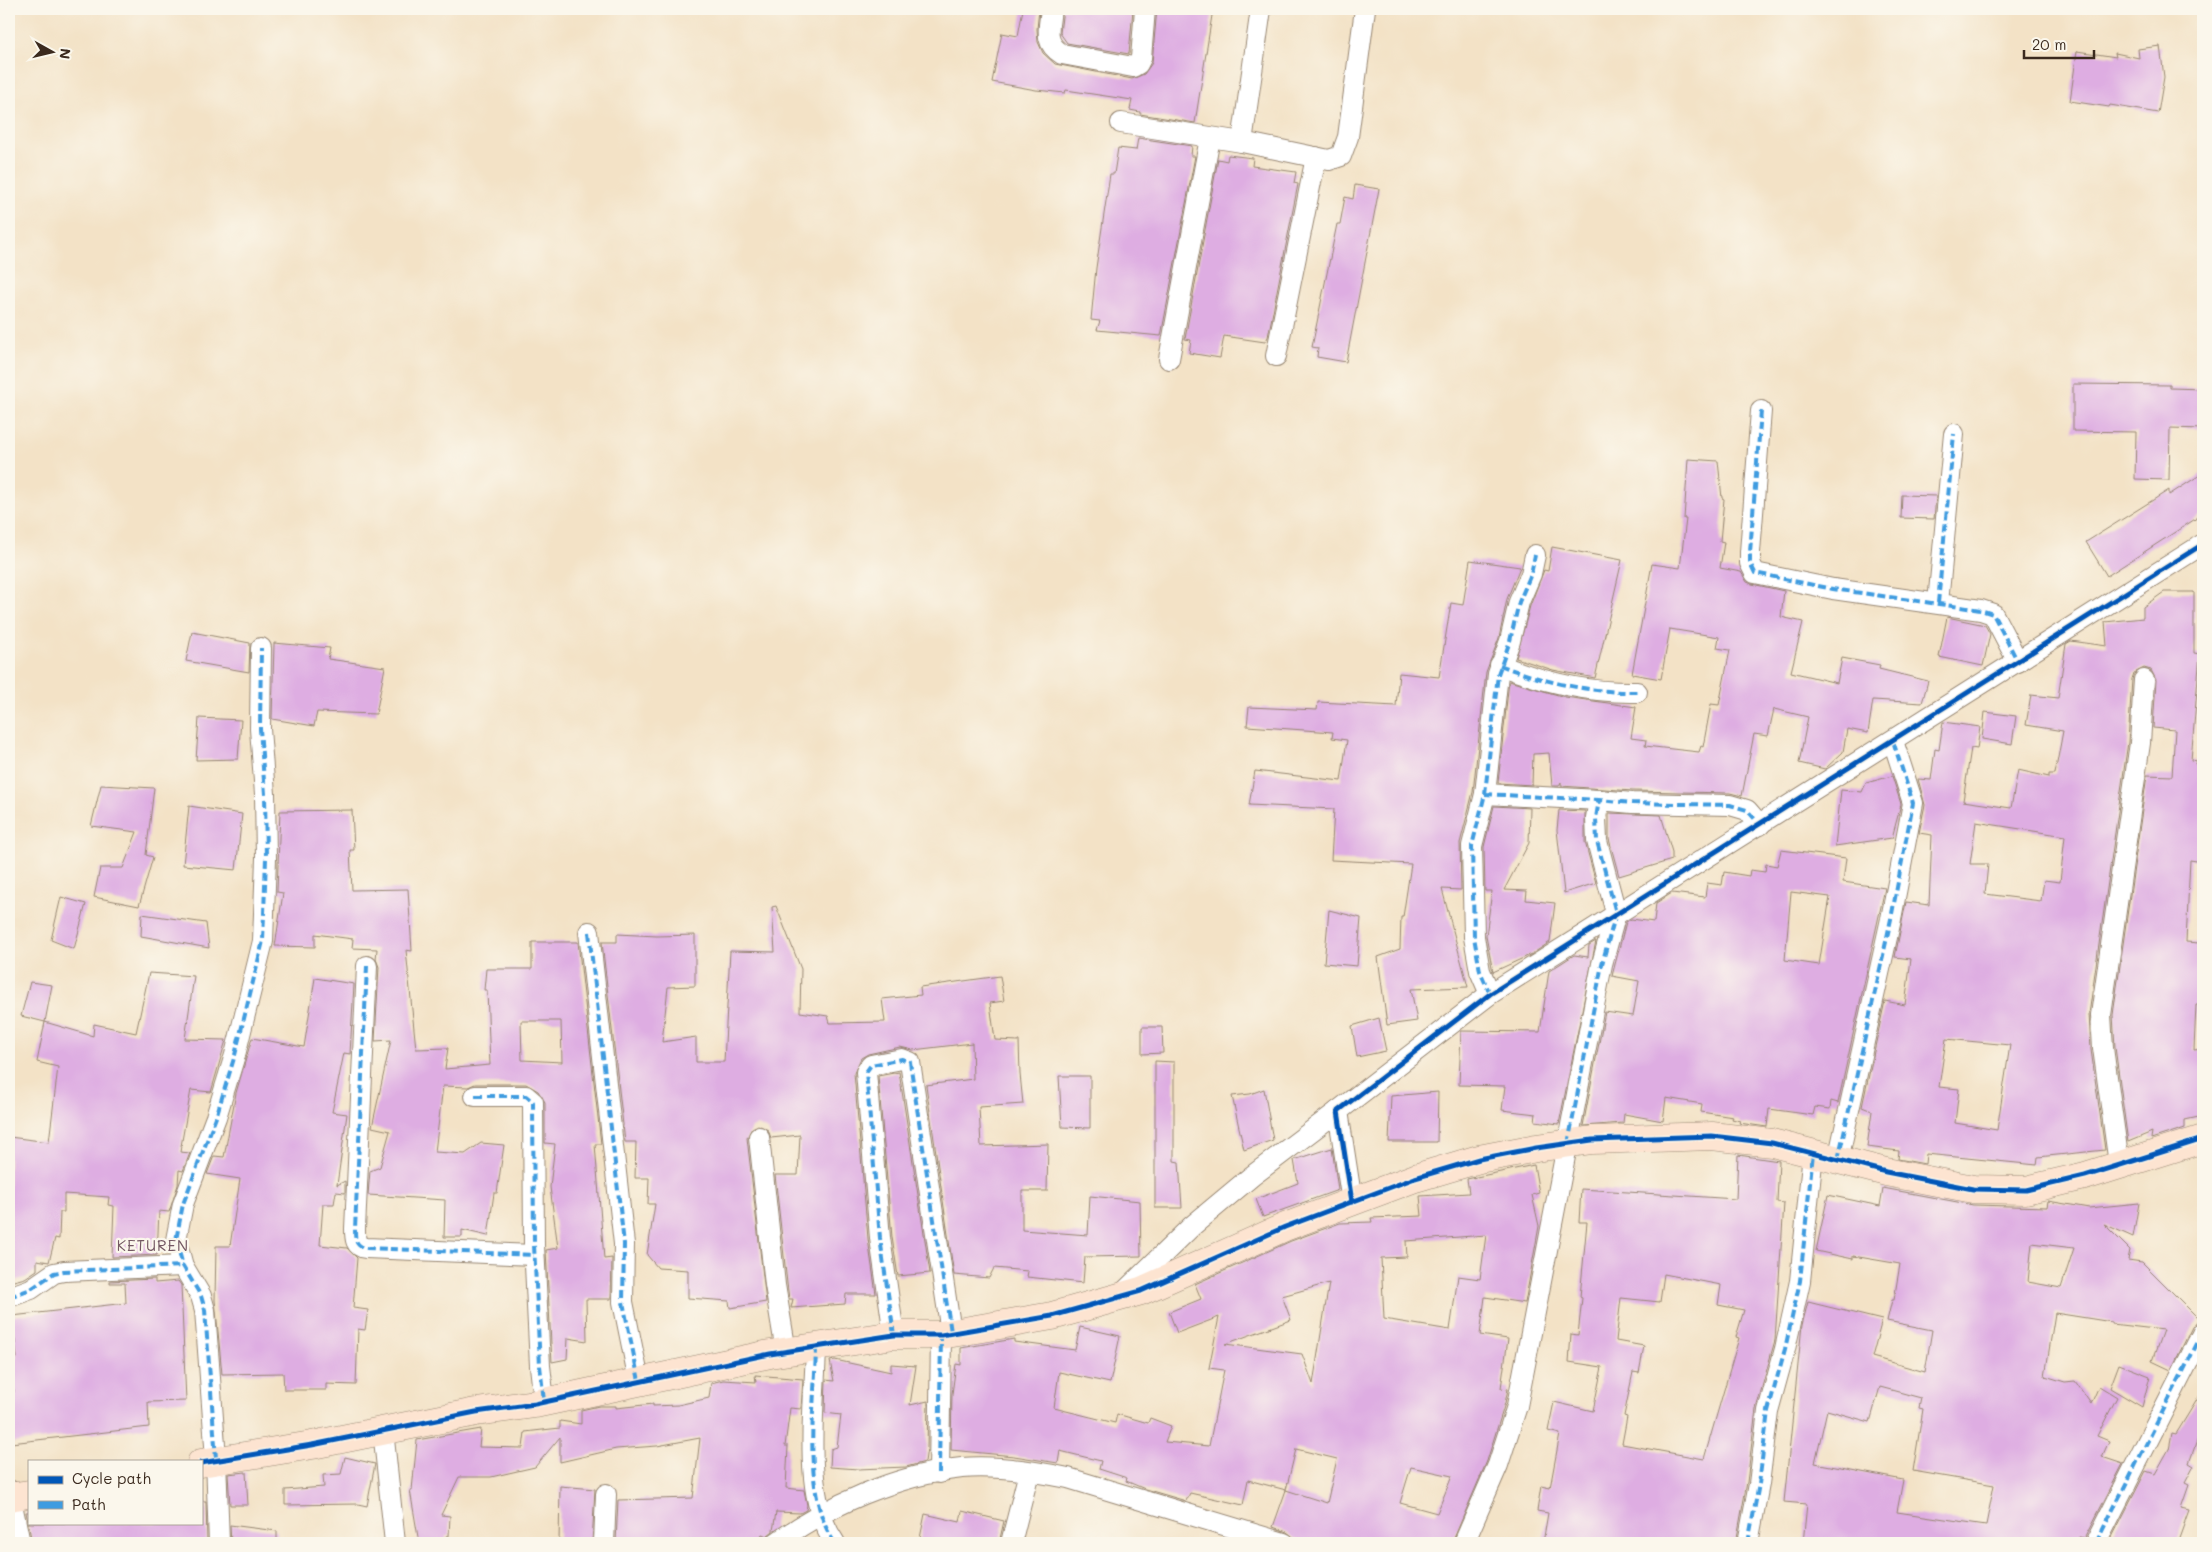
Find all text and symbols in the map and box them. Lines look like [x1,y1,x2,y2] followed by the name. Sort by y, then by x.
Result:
[28,28,78,78] north arrow
[2024,28,2094,60] scale bar
[2032,34,2066,54] text: 20 m
[55,47,76,60] text: N
[117,1235,189,1255] district label: KETUREN
[28,1460,202,1524] legend
[72,1468,151,1488] text: Cycle path
[72,1494,106,1514] text: Path

